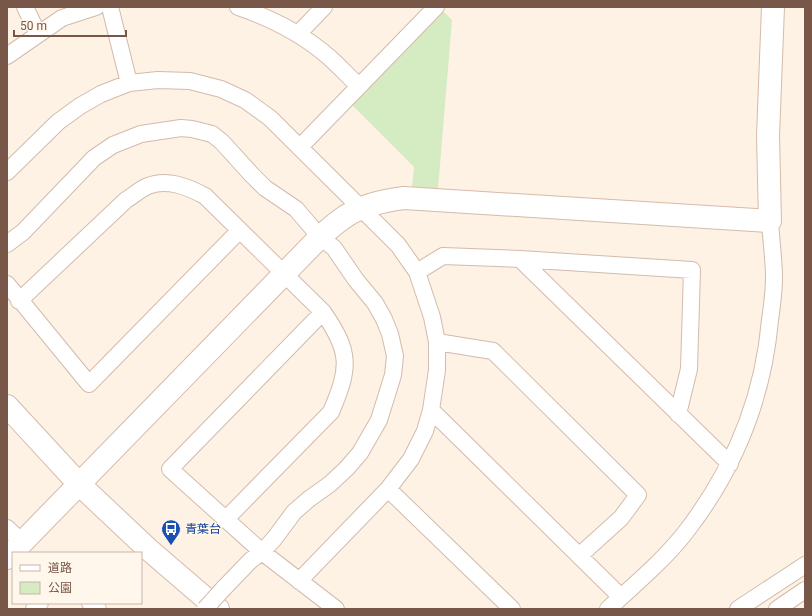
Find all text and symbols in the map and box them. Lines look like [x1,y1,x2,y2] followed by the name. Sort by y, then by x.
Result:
[14,12,126,38] scale bar
[20,19,47,33] text: 50 m
[160,518,182,546] bus stop icon: 青葉台
[185,522,221,536] place label: 青葉台
[12,552,142,604] legend
[48,561,72,575] text: 道路
[48,581,72,595] text: 公園

